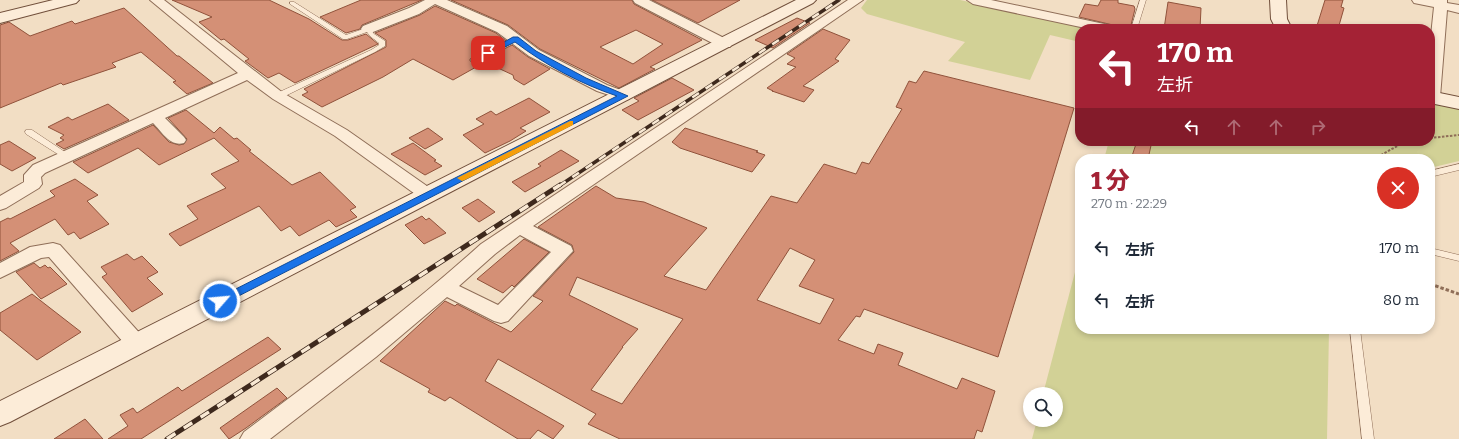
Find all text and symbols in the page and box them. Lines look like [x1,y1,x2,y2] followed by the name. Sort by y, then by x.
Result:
[471,36,505,70] pin
[1157,36,1233,69] text: 170 m
[1091,40,1143,92] icon: left
[477,42,499,64] icon: arrive
[1157,74,1193,96] text: 左折
[1181,116,1203,138] icon: left
[1223,116,1245,138] icon: ahead
[1265,116,1287,138] icon: ahead
[1307,116,1329,138] icon: right
[1091,167,1130,195] text: 1 分
[1377,167,1419,209] button: close
[1091,196,1167,211] text: 270 m · 22:29
[1091,237,1113,259] icon: left
[1379,239,1419,257] text: 170 m
[1125,241,1155,259] text: 左折
[199,280,241,322] position arrow
[1091,289,1113,311] icon: left
[1383,291,1419,309] text: 80 m
[1125,293,1155,311] text: 左折
[1023,387,1063,427] map controls
[1023,387,1063,427] button: search

